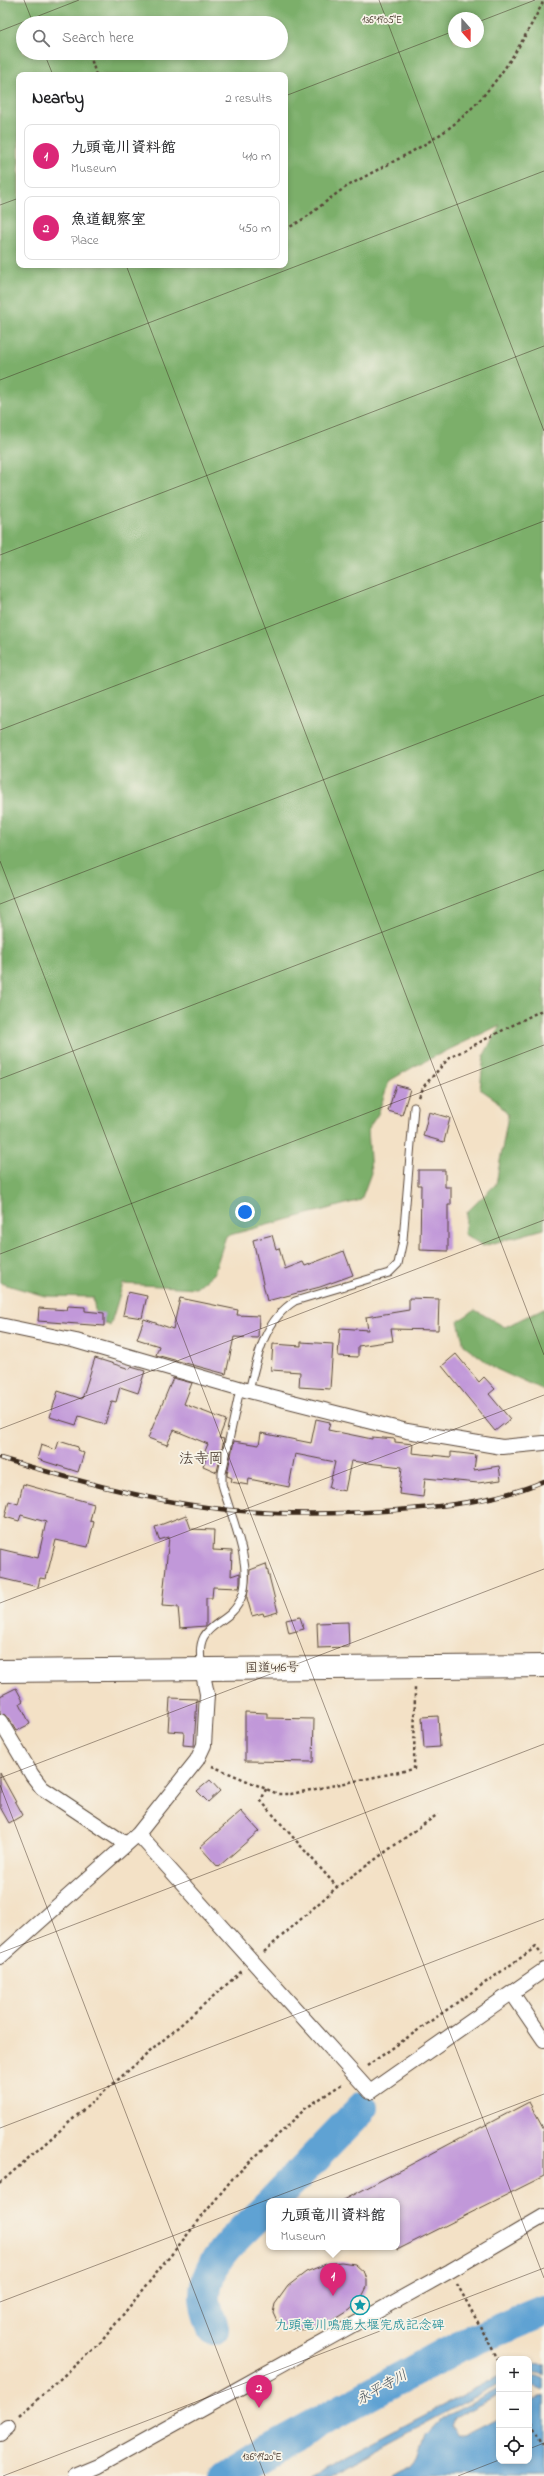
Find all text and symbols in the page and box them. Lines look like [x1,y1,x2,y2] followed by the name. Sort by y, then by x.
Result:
[448,12,484,48] north arrow
[362,13,402,28] text: 136°19'05"E
[16,16,288,60] search box
[30,27,52,49] icon: search
[62,27,134,49] text: Search here
[32,86,84,111] text: Nearby
[225,89,272,108] text: 2 results
[71,137,176,159] text: 九頭竜川資料館
[44,147,48,166] text: 1
[243,147,271,166] text: 410 m
[71,159,116,178] text: Museum
[71,209,146,231] text: 魚道観察室
[43,219,49,238] text: 2
[239,219,271,238] text: 450 m
[71,231,99,250] text: Place
[235,1202,255,1222] your location
[178,1448,224,1470] district label: 法寺岡
[245,1658,299,1678] street label: 国道416号
[266,2198,400,2250] popup
[280,2205,386,2227] text: 九頭竜川資料館
[280,2227,326,2246] text: Museum
[320,2263,346,2296] pin: 1
[349,2294,371,2316] place icon: 九頭竜川鳴鹿大堰完成記念碑
[275,2316,445,2335] place label: 九頭竜川鳴鹿大堰完成記念碑
[496,2356,532,2464] map controls
[496,2356,532,2392] button: +
[352,2365,412,2411] water label: 永平寺川
[246,2375,272,2408] pin: 2
[496,2392,532,2428] button: −
[496,2428,532,2464] button: locate
[242,2450,282,2465] text: 136°19'20"E

